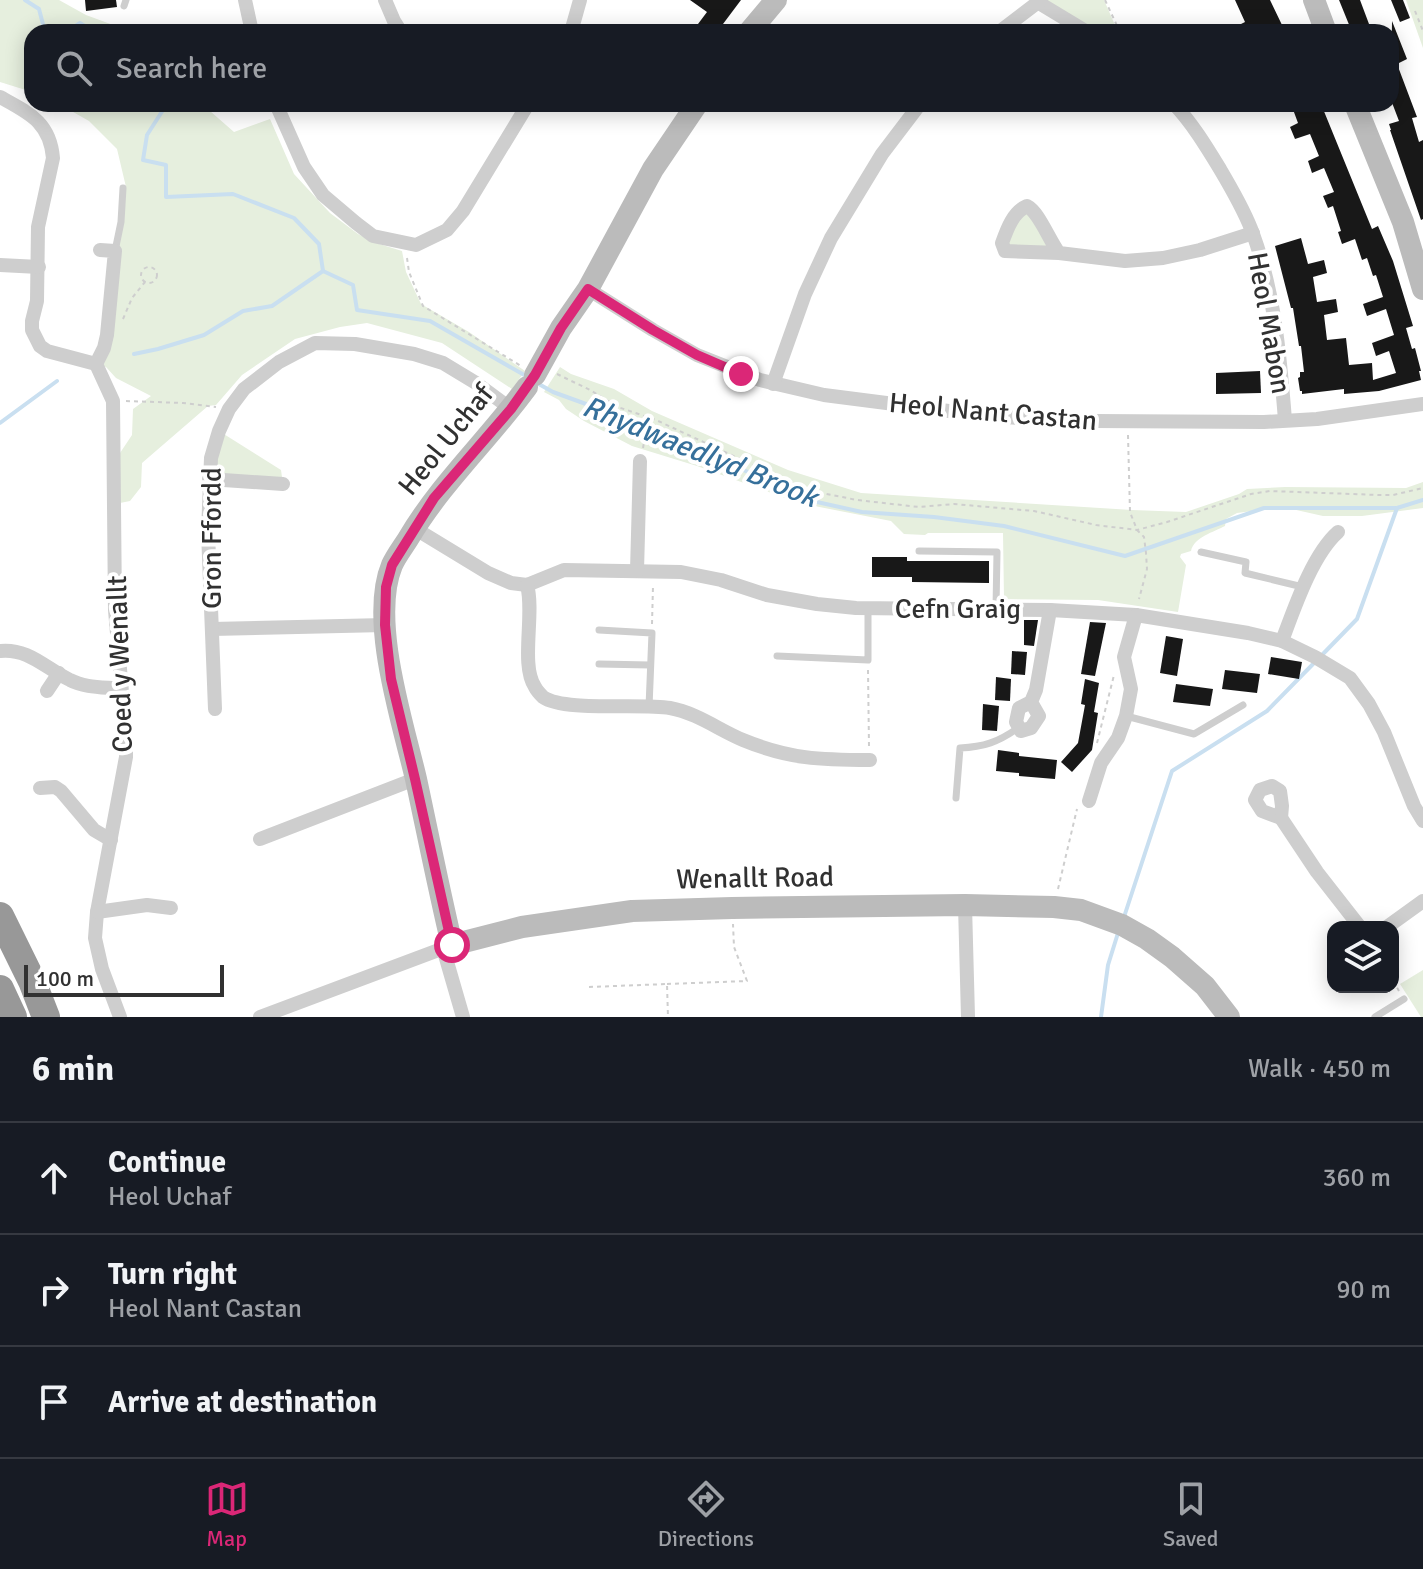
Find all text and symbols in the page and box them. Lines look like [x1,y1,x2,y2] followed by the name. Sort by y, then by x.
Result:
[24,24,1399,112] search box
[52,46,96,90] icon: search
[116,50,267,87] text: Search here
[1240,250,1298,396] street label: Heol Mabon
[723,356,759,392] route end
[391,377,502,502] street label: Heol Uchaf
[888,386,1098,438] street label: Heol Nant Castan
[577,388,826,517] water label: Rhydwaedlyd Brook
[195,467,229,609] street label: Gron Ffordd
[100,575,140,753] street label: Coed y Wenallt
[895,592,1021,626] street label: Cefn Graig
[676,860,834,896] street label: Wenallt Road
[1327,921,1399,993] map controls
[1327,921,1399,993] button: layers
[434,927,470,963] route start
[24,961,224,997] scale bar
[36,965,94,992] text: 100 m
[32,1048,114,1090] text: 6 min
[1248,1053,1391,1085] text: Walk · 450 m
[108,1144,226,1181] text: Continue
[32,1156,76,1200] icon: ahead
[1322,1162,1391,1194] text: 360 m
[108,1181,231,1213] text: Heol Uchaf
[108,1256,237,1293] text: Turn right
[32,1268,76,1312] icon: right
[1336,1274,1391,1306] text: 90 m
[108,1293,302,1325] text: Heol Nant Castan
[32,1380,76,1424] icon: arrive
[108,1384,377,1421] text: Arrive at destination
[205,1477,249,1552] tab: Map
[658,1477,754,1552] tab: Directions
[1163,1477,1218,1552] tab: Saved

